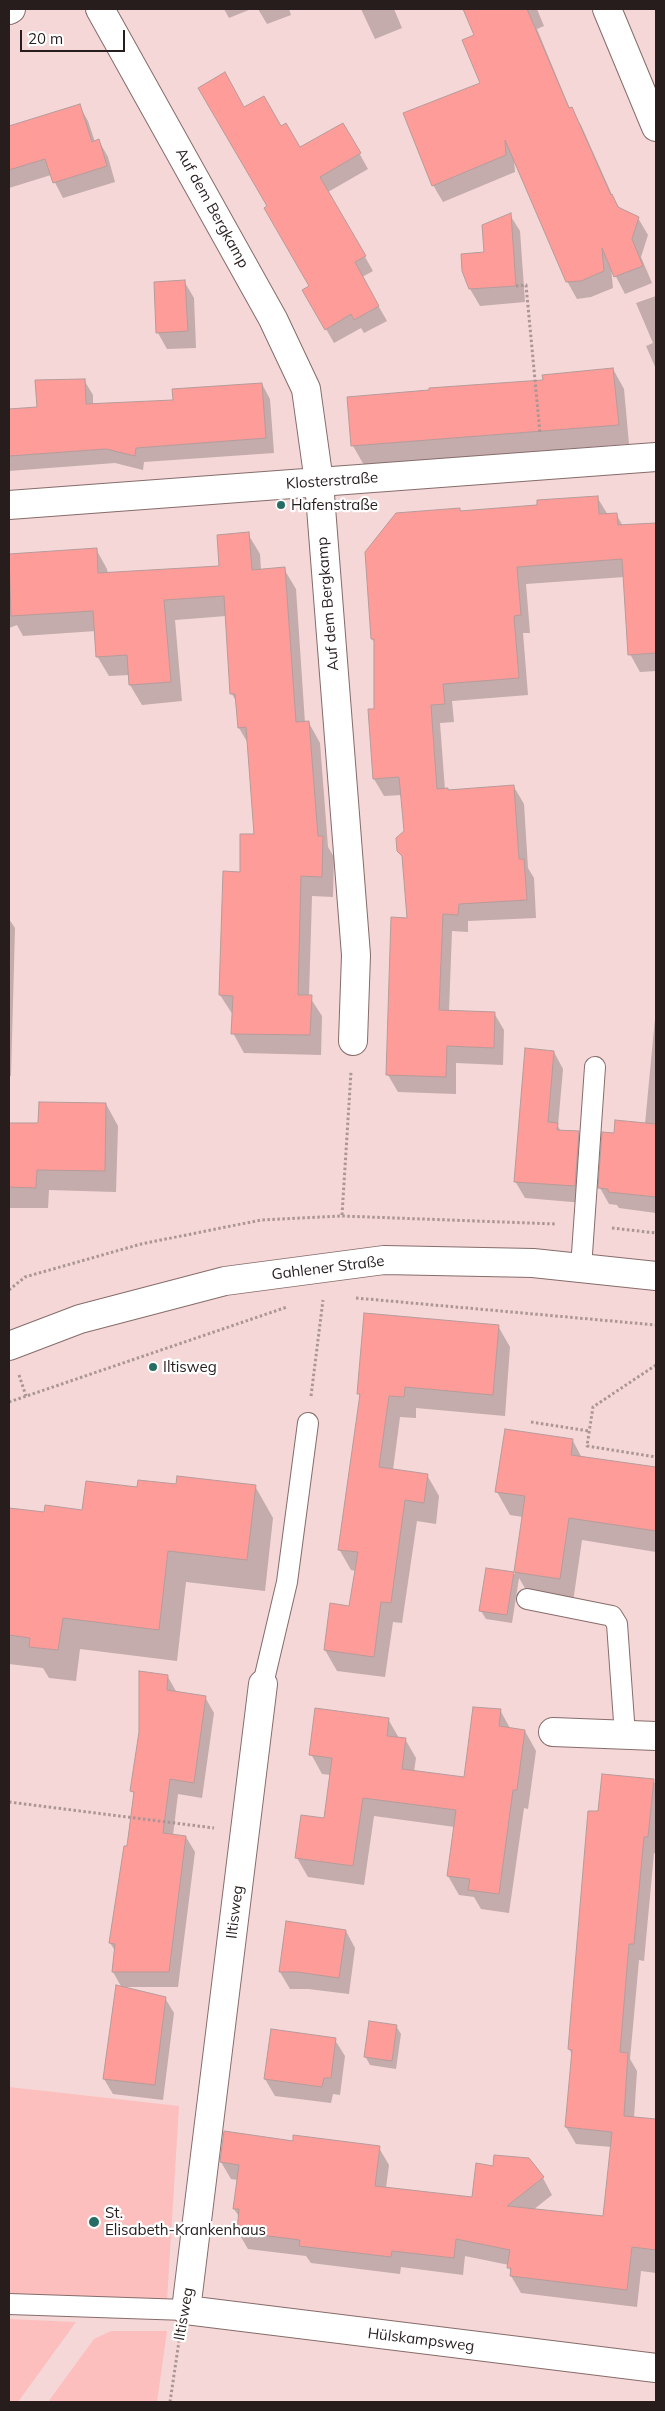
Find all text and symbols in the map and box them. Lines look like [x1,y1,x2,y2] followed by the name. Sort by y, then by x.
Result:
[22,20,128,52] scale bar
[28,29,63,48] text: 20 m
[172,145,252,271] street label: Auf dem Bergkamp
[285,469,379,493] street label: Klosterstraße
[291,496,378,514] place label: Hafenstraße
[275,499,287,511] marker: Hafenstraße
[313,536,343,672] street label: Auf dem Bergkamp
[271,1252,385,1284] street label: Gahlener Straße
[163,1358,217,1376] place label: Iltisweg
[147,1361,159,1373] marker: Iltisweg
[223,1884,247,1940] street label: Iltisweg
[105,2204,266,2239] place label: St. Elisabeth-Krankenhaus
[87,2215,101,2229] marker: St. Elisabeth-Krankenhaus
[170,2286,198,2342] street label: Iltisweg
[367,2325,475,2355] street label: Hülskampsweg

